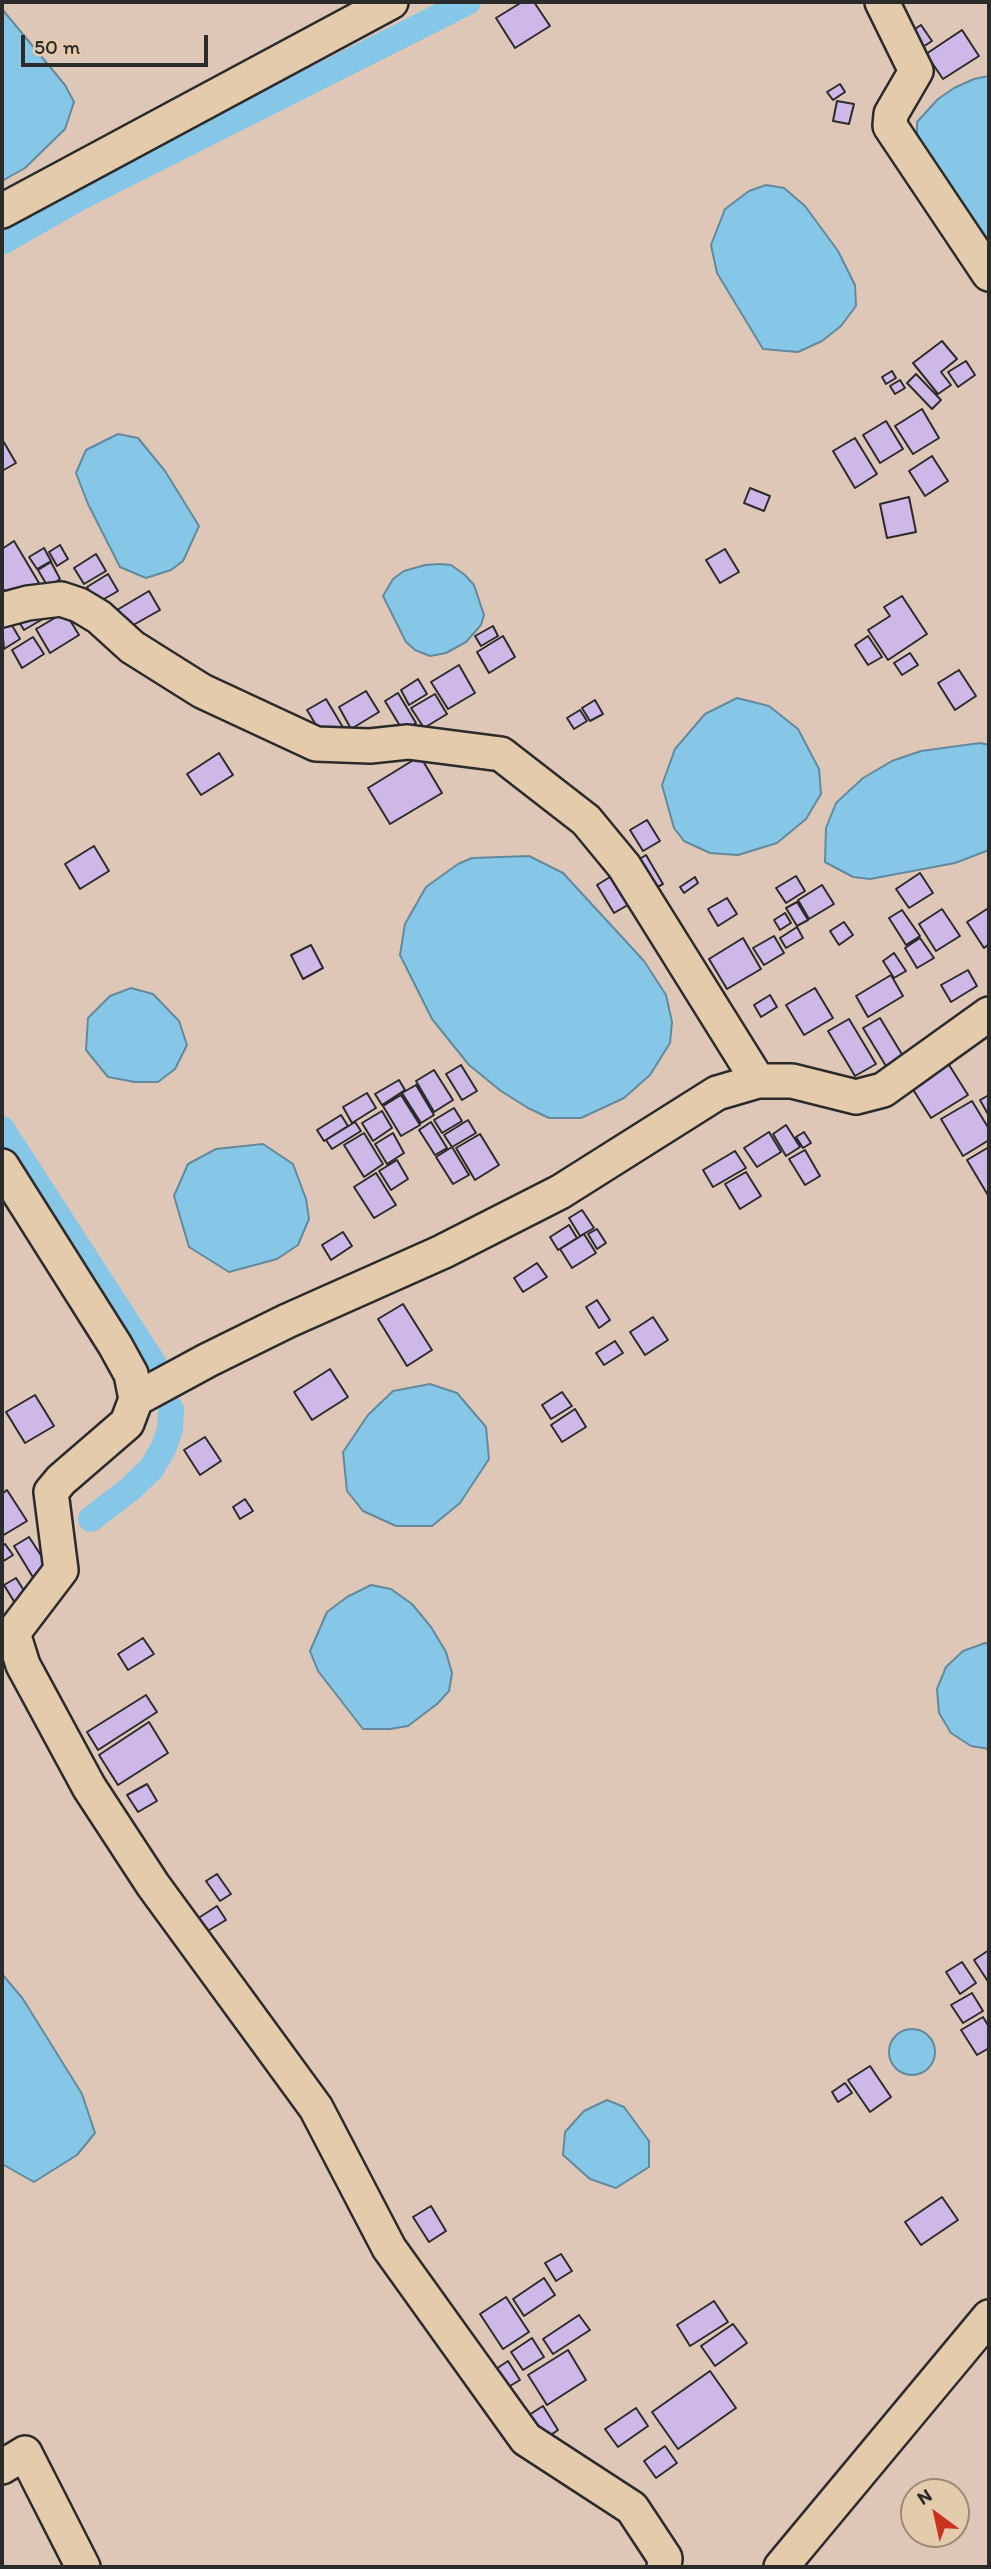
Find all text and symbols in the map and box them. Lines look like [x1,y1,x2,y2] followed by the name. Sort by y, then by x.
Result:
[24,21,212,65] scale bar
[34,34,80,59] text: 50 m
[900,2478,970,2548] north arrow
[913,2484,936,2510] text: N

